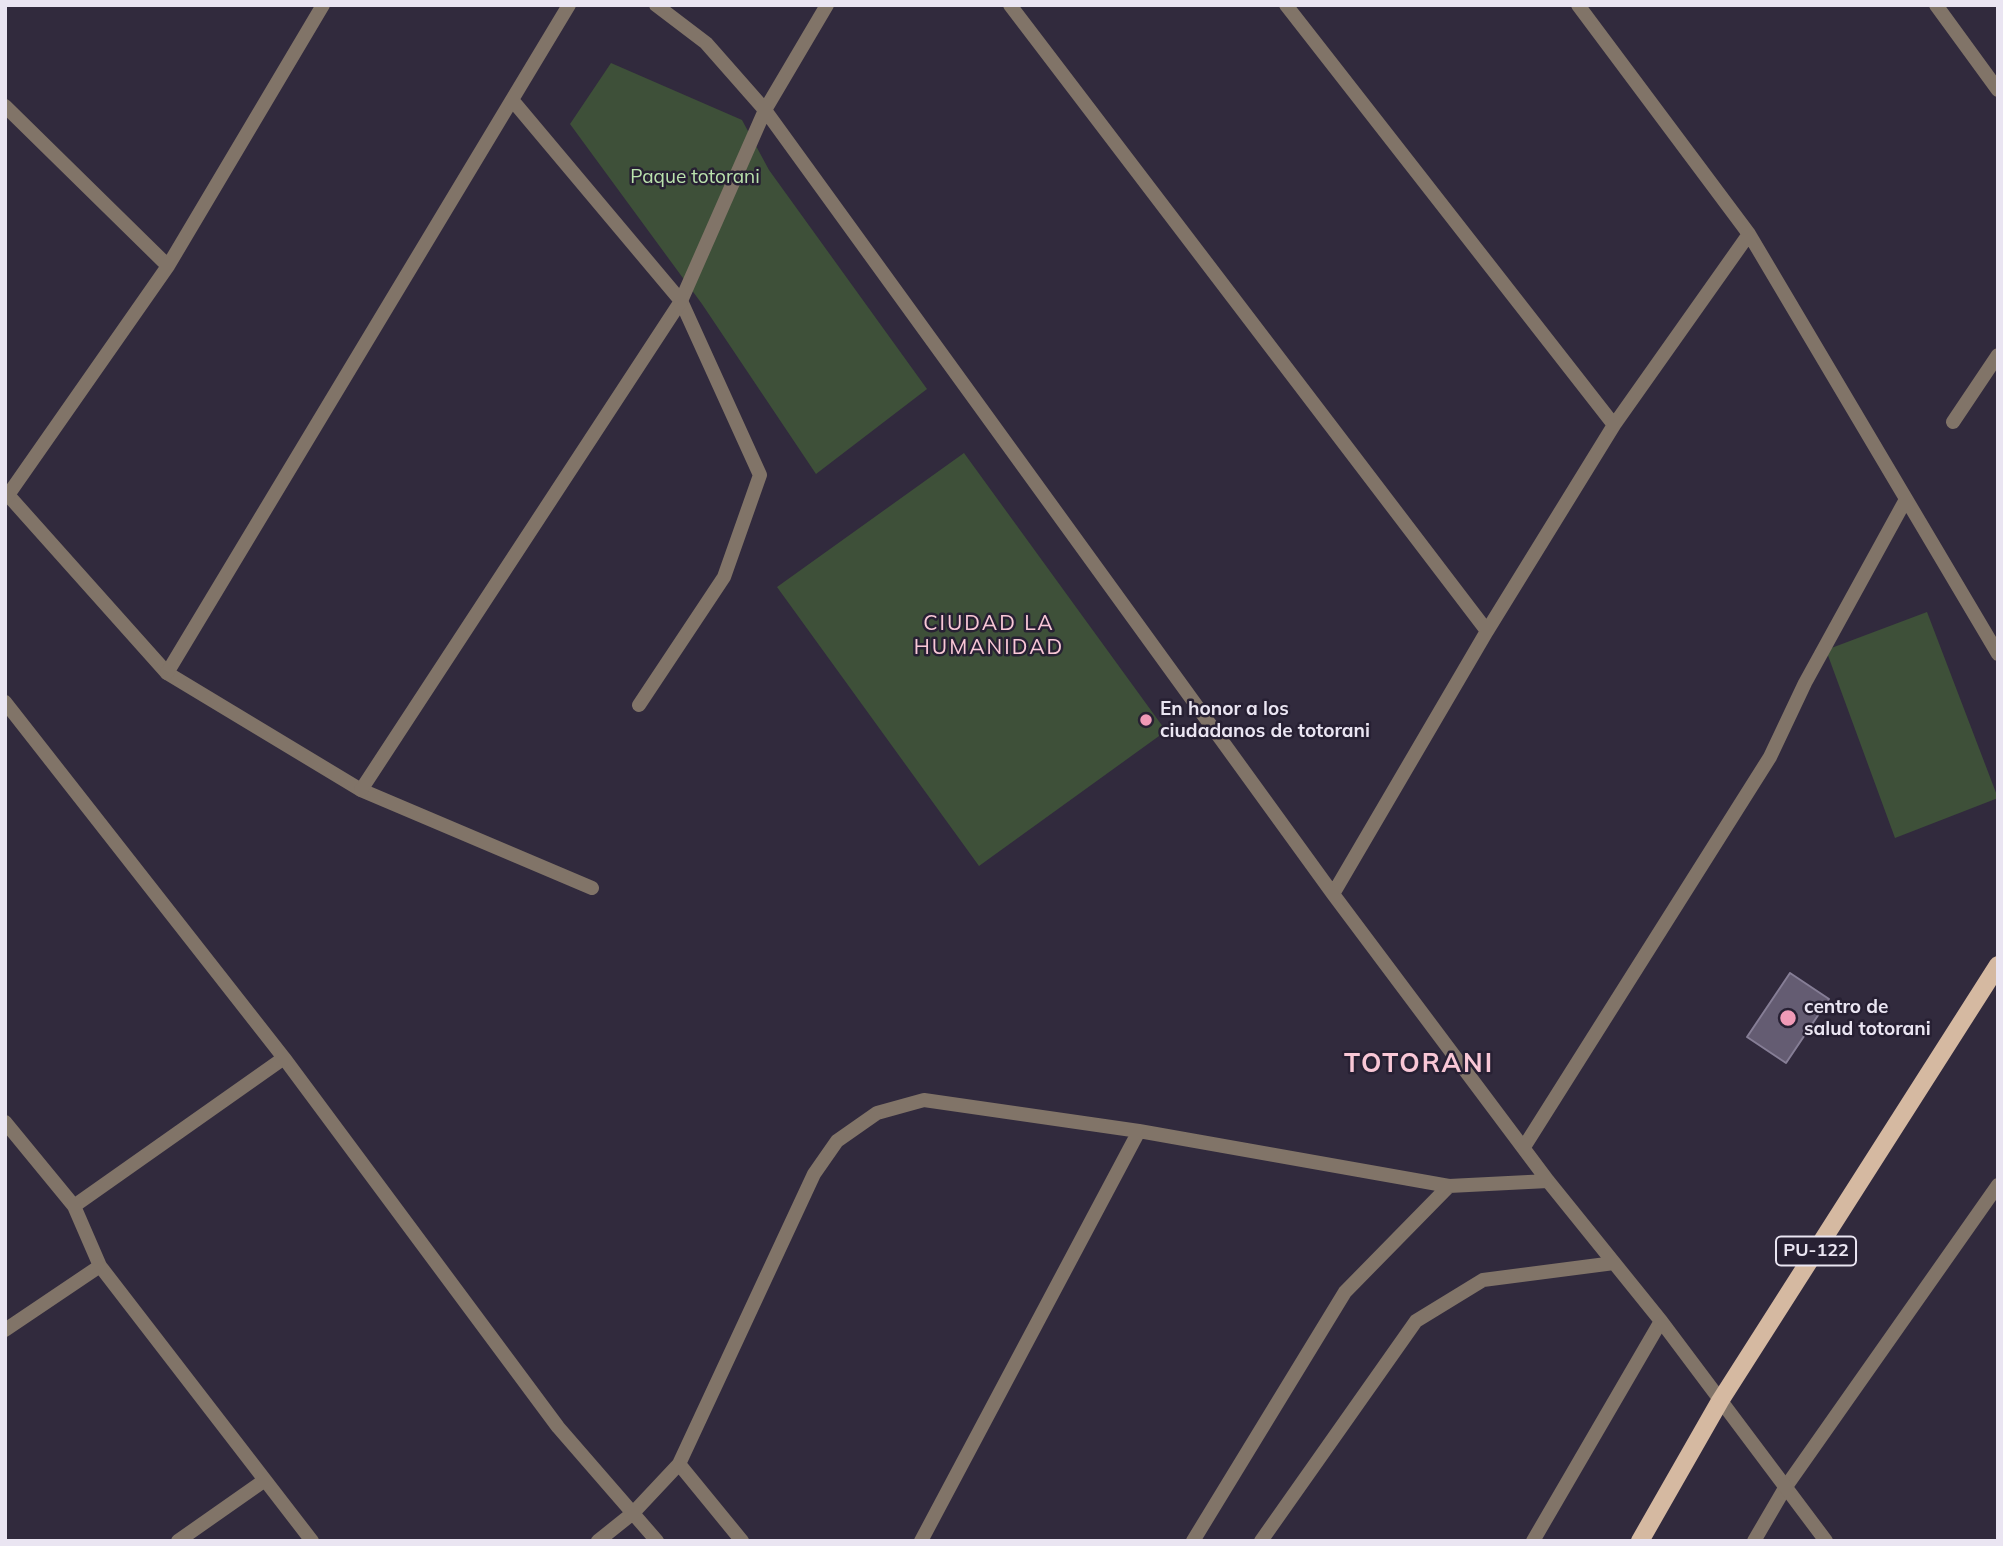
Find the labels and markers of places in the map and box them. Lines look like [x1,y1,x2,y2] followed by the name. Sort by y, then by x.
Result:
[1160,698,1370,742] place label: En honor a los ciudadanos de totorani
[1138,712,1154,728] marker: En honor a los ciudadanos de totorani
[1804,996,1931,1040] place label: centro de salud totorani
[1778,1008,1798,1028] marker: centro de salud totorani

